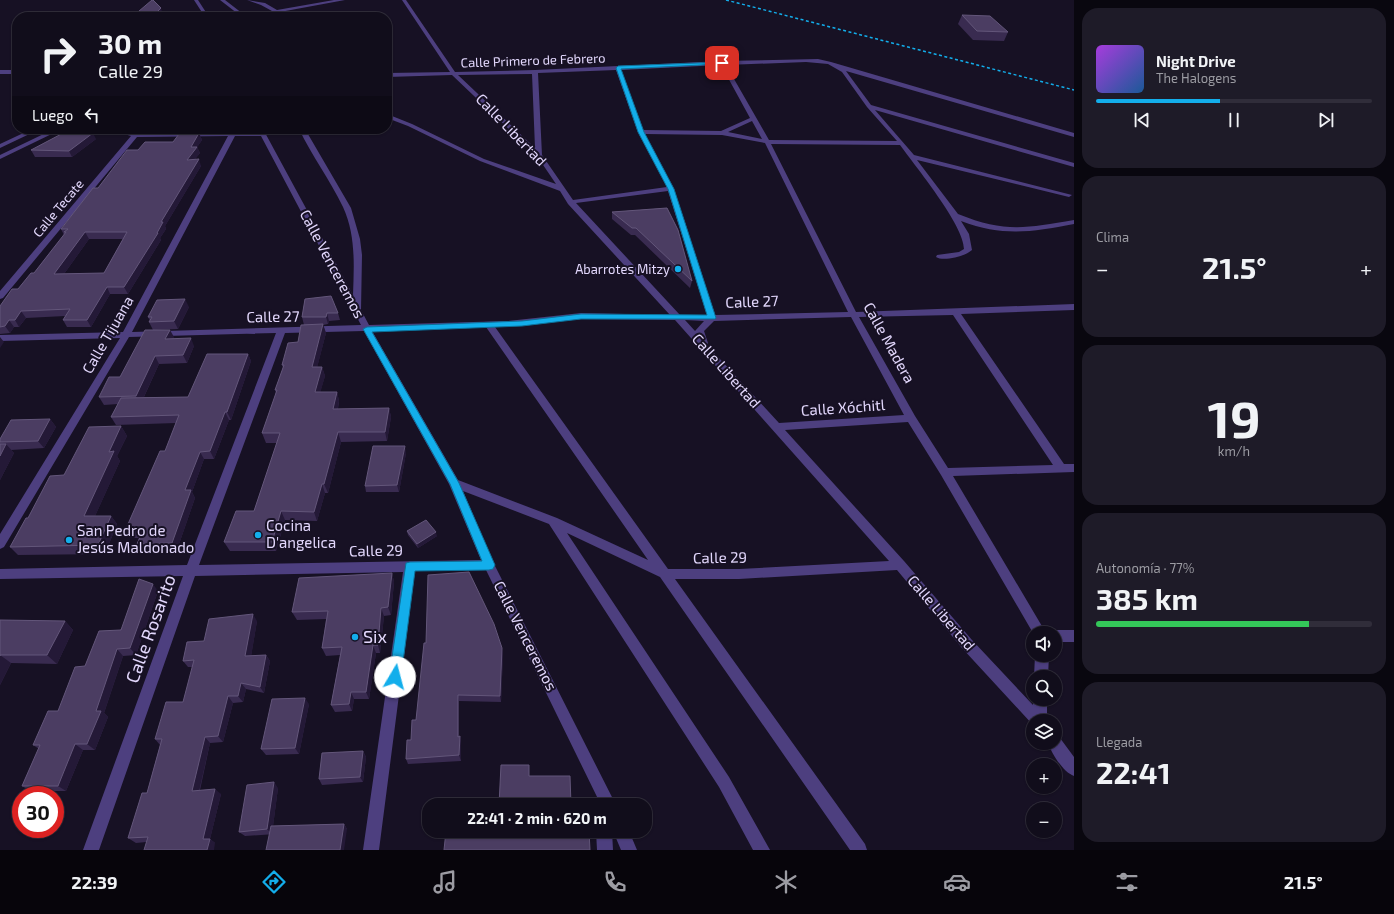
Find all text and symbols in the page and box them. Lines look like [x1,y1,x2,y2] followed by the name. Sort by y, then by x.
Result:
[98,26,162,60] text: 30 m
[32,28,84,80] icon: right
[705,46,739,80] pin
[460,49,606,71] street label: Calle Primero de Febrero
[711,52,733,74] icon: arrive
[1156,52,1236,70] text: Night Drive
[98,60,163,82] text: Calle 29
[1156,70,1236,86] text: The Halogens
[473,89,551,169] street label: Calle Libertad
[81,104,103,126] icon: left
[32,106,73,124] text: Luego
[1131,109,1153,131] icon: previous
[1223,109,1245,131] icon: pause
[1315,109,1337,131] icon: next
[29,176,87,240] street label: Calle Tecate
[297,206,369,321] street label: Calle Venceremos
[1096,229,1129,245] text: Clima
[1202,249,1267,285] text: 21.5°
[1096,255,1109,281] text: −
[1360,255,1372,281] text: +
[575,261,670,277] place label: Abarrotes Mitzy
[673,264,683,274] marker: Abarrotes Mitzy
[725,291,779,311] street label: Calle 27
[78,292,137,377] street label: Calle Tijuana
[860,299,919,386] street label: Calle Madera
[246,307,300,325] street label: Calle 27
[689,329,765,411] street label: Calle Libertad
[1207,386,1261,448] text: 19
[800,395,886,419] street label: Calle Xóchitl
[1218,443,1250,459] text: km/h
[266,516,336,551] place label: Cocina D'angelica
[77,521,194,556] place label: San Pedro de Jesús Maldonado
[253,530,263,540] marker: Cocina D'angelica
[64,535,74,545] marker: San Pedro de Jesús Maldonado
[349,541,403,559] street label: Calle 29
[693,548,747,566] street label: Calle 29
[1096,560,1194,576] text: Autonomía · 77%
[904,571,979,654] street label: Calle Libertad
[120,572,180,686] street label: Calle Rosarito
[491,578,561,693] street label: Calle Venceremos
[1096,580,1198,616] text: 385 km
[363,625,388,647] place label: Six
[1026,626,1062,838] map controls
[1026,626,1062,662] button: sound
[350,632,360,642] marker: Six
[374,656,416,698] position arrow
[1026,670,1062,706] button: search
[1026,714,1062,750] button: layers
[1096,734,1142,750] text: Llegada
[1096,754,1171,790] text: 22:41
[1026,758,1062,794] button: +
[12,786,64,838] speed limit sign: 30
[1026,802,1062,838] button: −
[467,809,607,827] text: 22:41 · 2 min · 620 m
[260,868,288,896] icon: directions
[431,868,459,896] icon: music
[601,868,629,896] icon: phone
[772,868,800,896] icon: climate
[943,868,971,896] icon: car
[1113,868,1141,896] icon: filters
[71,871,118,893] text: 22:39
[1284,871,1323,893] text: 21.5°

